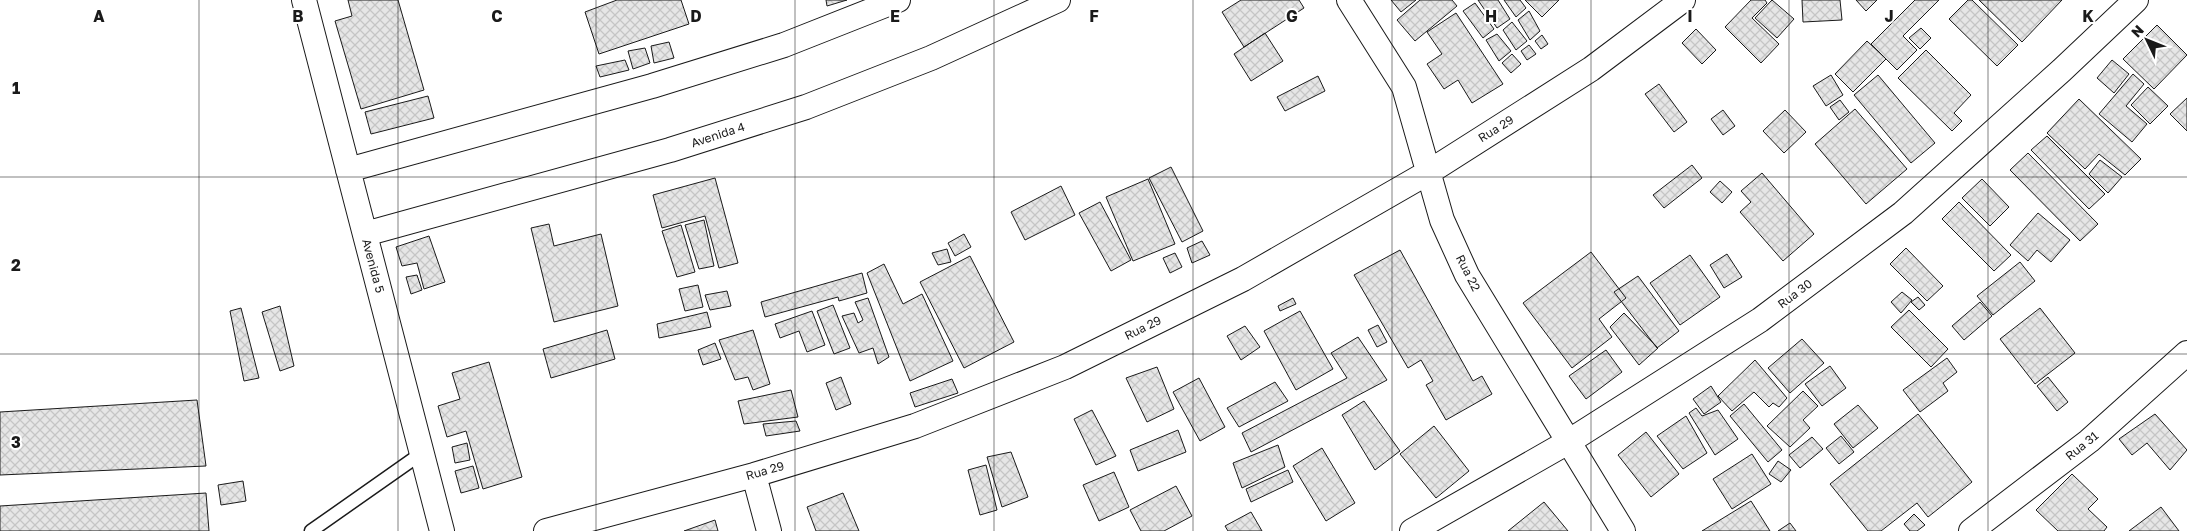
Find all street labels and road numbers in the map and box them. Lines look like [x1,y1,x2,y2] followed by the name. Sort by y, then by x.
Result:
[1475,112,1516,145] street label: Rua 29
[689,119,747,150] street label: Avenida 4
[359,237,388,295] street label: Avenida 5
[1453,252,1484,294] street label: Rua 22
[1774,276,1815,311] street label: Rua 30
[1122,312,1164,343] street label: Rua 29
[2062,428,2101,463] street label: Rua 31
[744,458,786,483] street label: Rua 29

